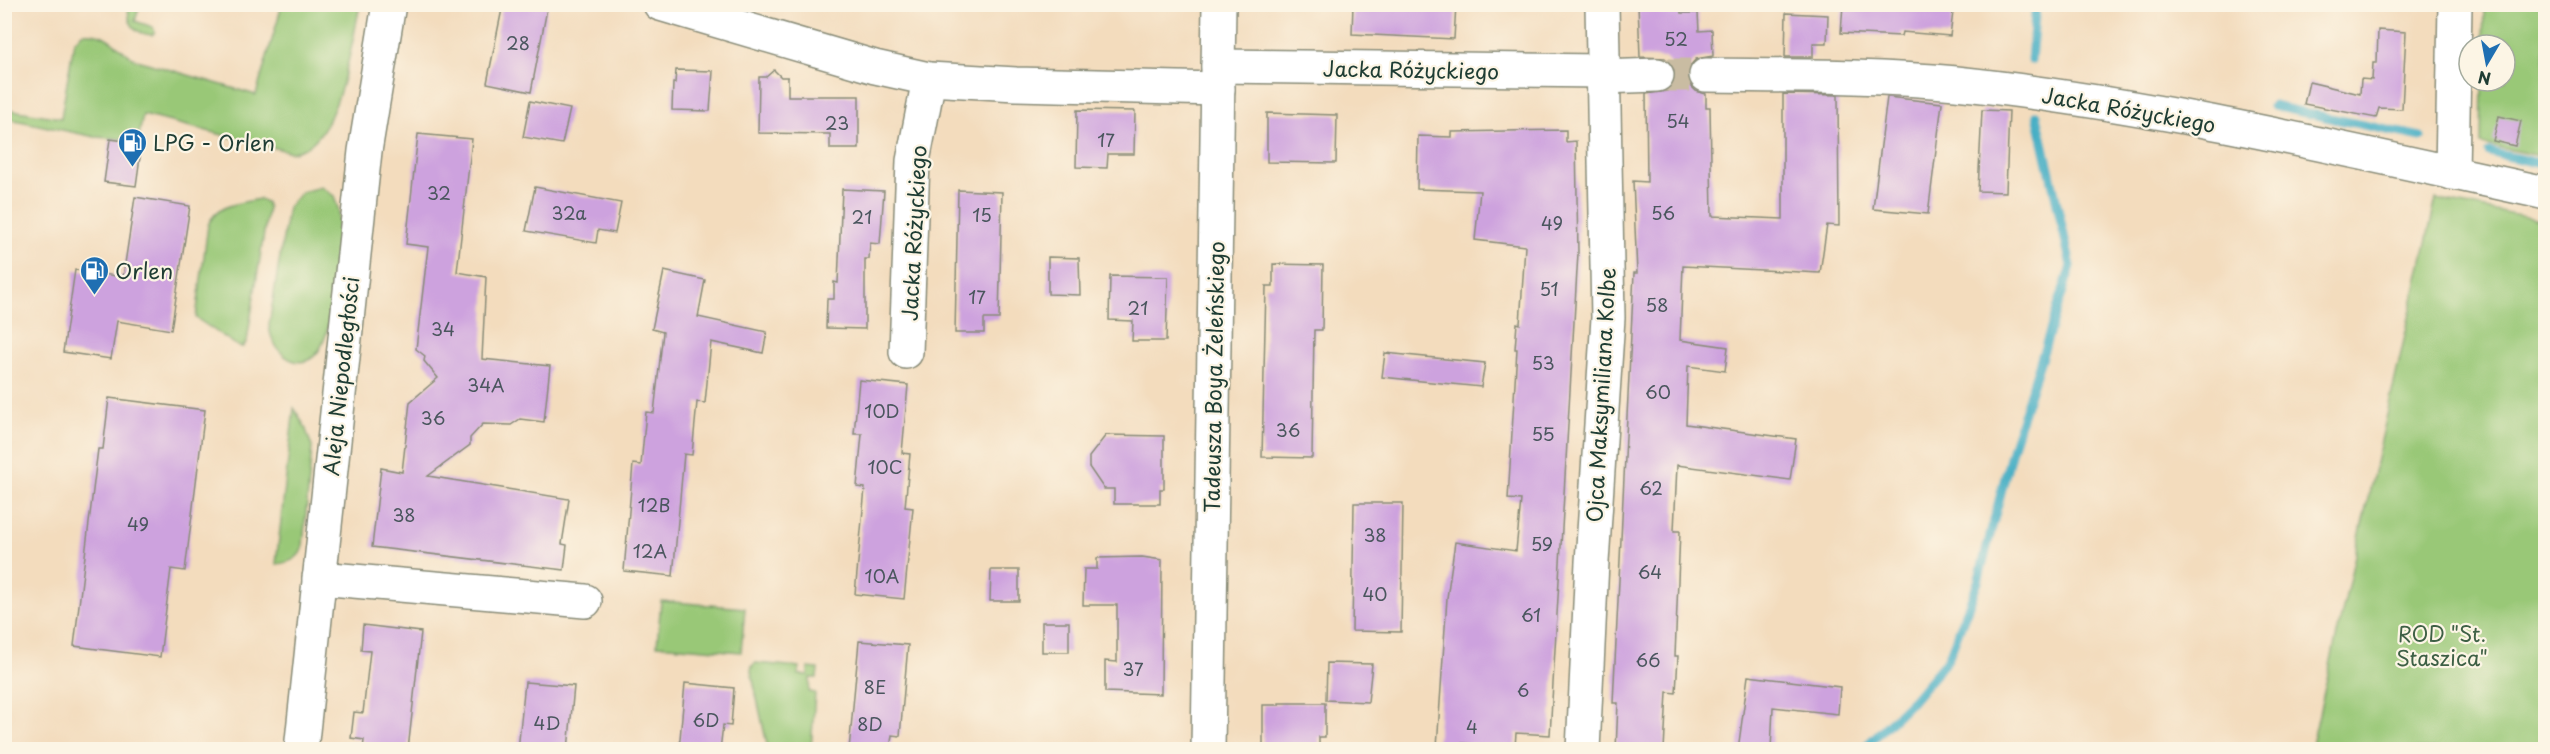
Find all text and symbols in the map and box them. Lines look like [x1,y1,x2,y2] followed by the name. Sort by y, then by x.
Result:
[1664,25,1688,52] house number: 52
[506,29,530,56] house number: 28
[2457,33,2517,93] north arrow
[1323,51,1499,87] street label: Jacka Różyckiego
[2476,66,2493,92] text: N
[2040,78,2218,140] street label: Jacka Różyckiego
[1666,107,1690,134] house number: 54
[825,109,849,136] house number: 23
[116,126,148,168] fuel station icon: LPG - Orlen
[153,126,275,158] place label: LPG - Orlen
[1097,126,1115,153] house number: 17
[892,144,934,322] street label: Jacka Różyckiego
[427,179,451,206] house number: 32
[551,199,587,226] house number: 32a
[1651,199,1675,226] house number: 56
[972,201,992,228] house number: 15
[852,203,872,230] house number: 21
[1541,209,1563,236] house number: 49
[1195,241,1231,513] street label: Tadeusza Boya Żeleńskiego
[78,254,110,296] fuel station icon: Orlen
[115,254,173,286] place label: Orlen
[1577,267,1623,523] street label: Ojca Maksymiliana Kolbe
[314,275,366,477] street label: Aleja Niepodległości
[1539,275,1559,302] house number: 51
[968,283,986,310] house number: 17
[1646,291,1668,318] house number: 58
[1128,294,1148,321] house number: 21
[431,315,455,342] house number: 34
[1531,349,1555,376] house number: 53
[467,371,505,398] house number: 34A
[1645,378,1671,405] house number: 60
[864,397,900,424] house number: 10D
[421,404,445,431] house number: 36
[1276,416,1300,443] house number: 36
[1531,420,1555,447] house number: 55
[867,453,903,480] house number: 10C
[1639,474,1663,501] house number: 62
[638,491,670,518] house number: 12B
[392,501,416,528] house number: 38
[127,510,149,537] house number: 49
[1363,521,1387,548] house number: 38
[1531,530,1553,557] house number: 59
[633,537,667,564] house number: 12A
[1638,558,1662,585] house number: 64
[865,562,899,589] house number: 10A
[1362,580,1388,607] house number: 40
[1521,601,1541,628] house number: 61
[2396,617,2488,673] park label: ROD "St. Staszica"
[1636,646,1660,673] house number: 66
[1122,655,1144,682] house number: 37
[864,673,886,700] house number: 8E
[1517,676,1529,703] house number: 6
[693,706,719,733] house number: 6D
[534,709,560,736] house number: 4D
[857,710,883,737] house number: 8D
[1466,713,1478,740] house number: 4

